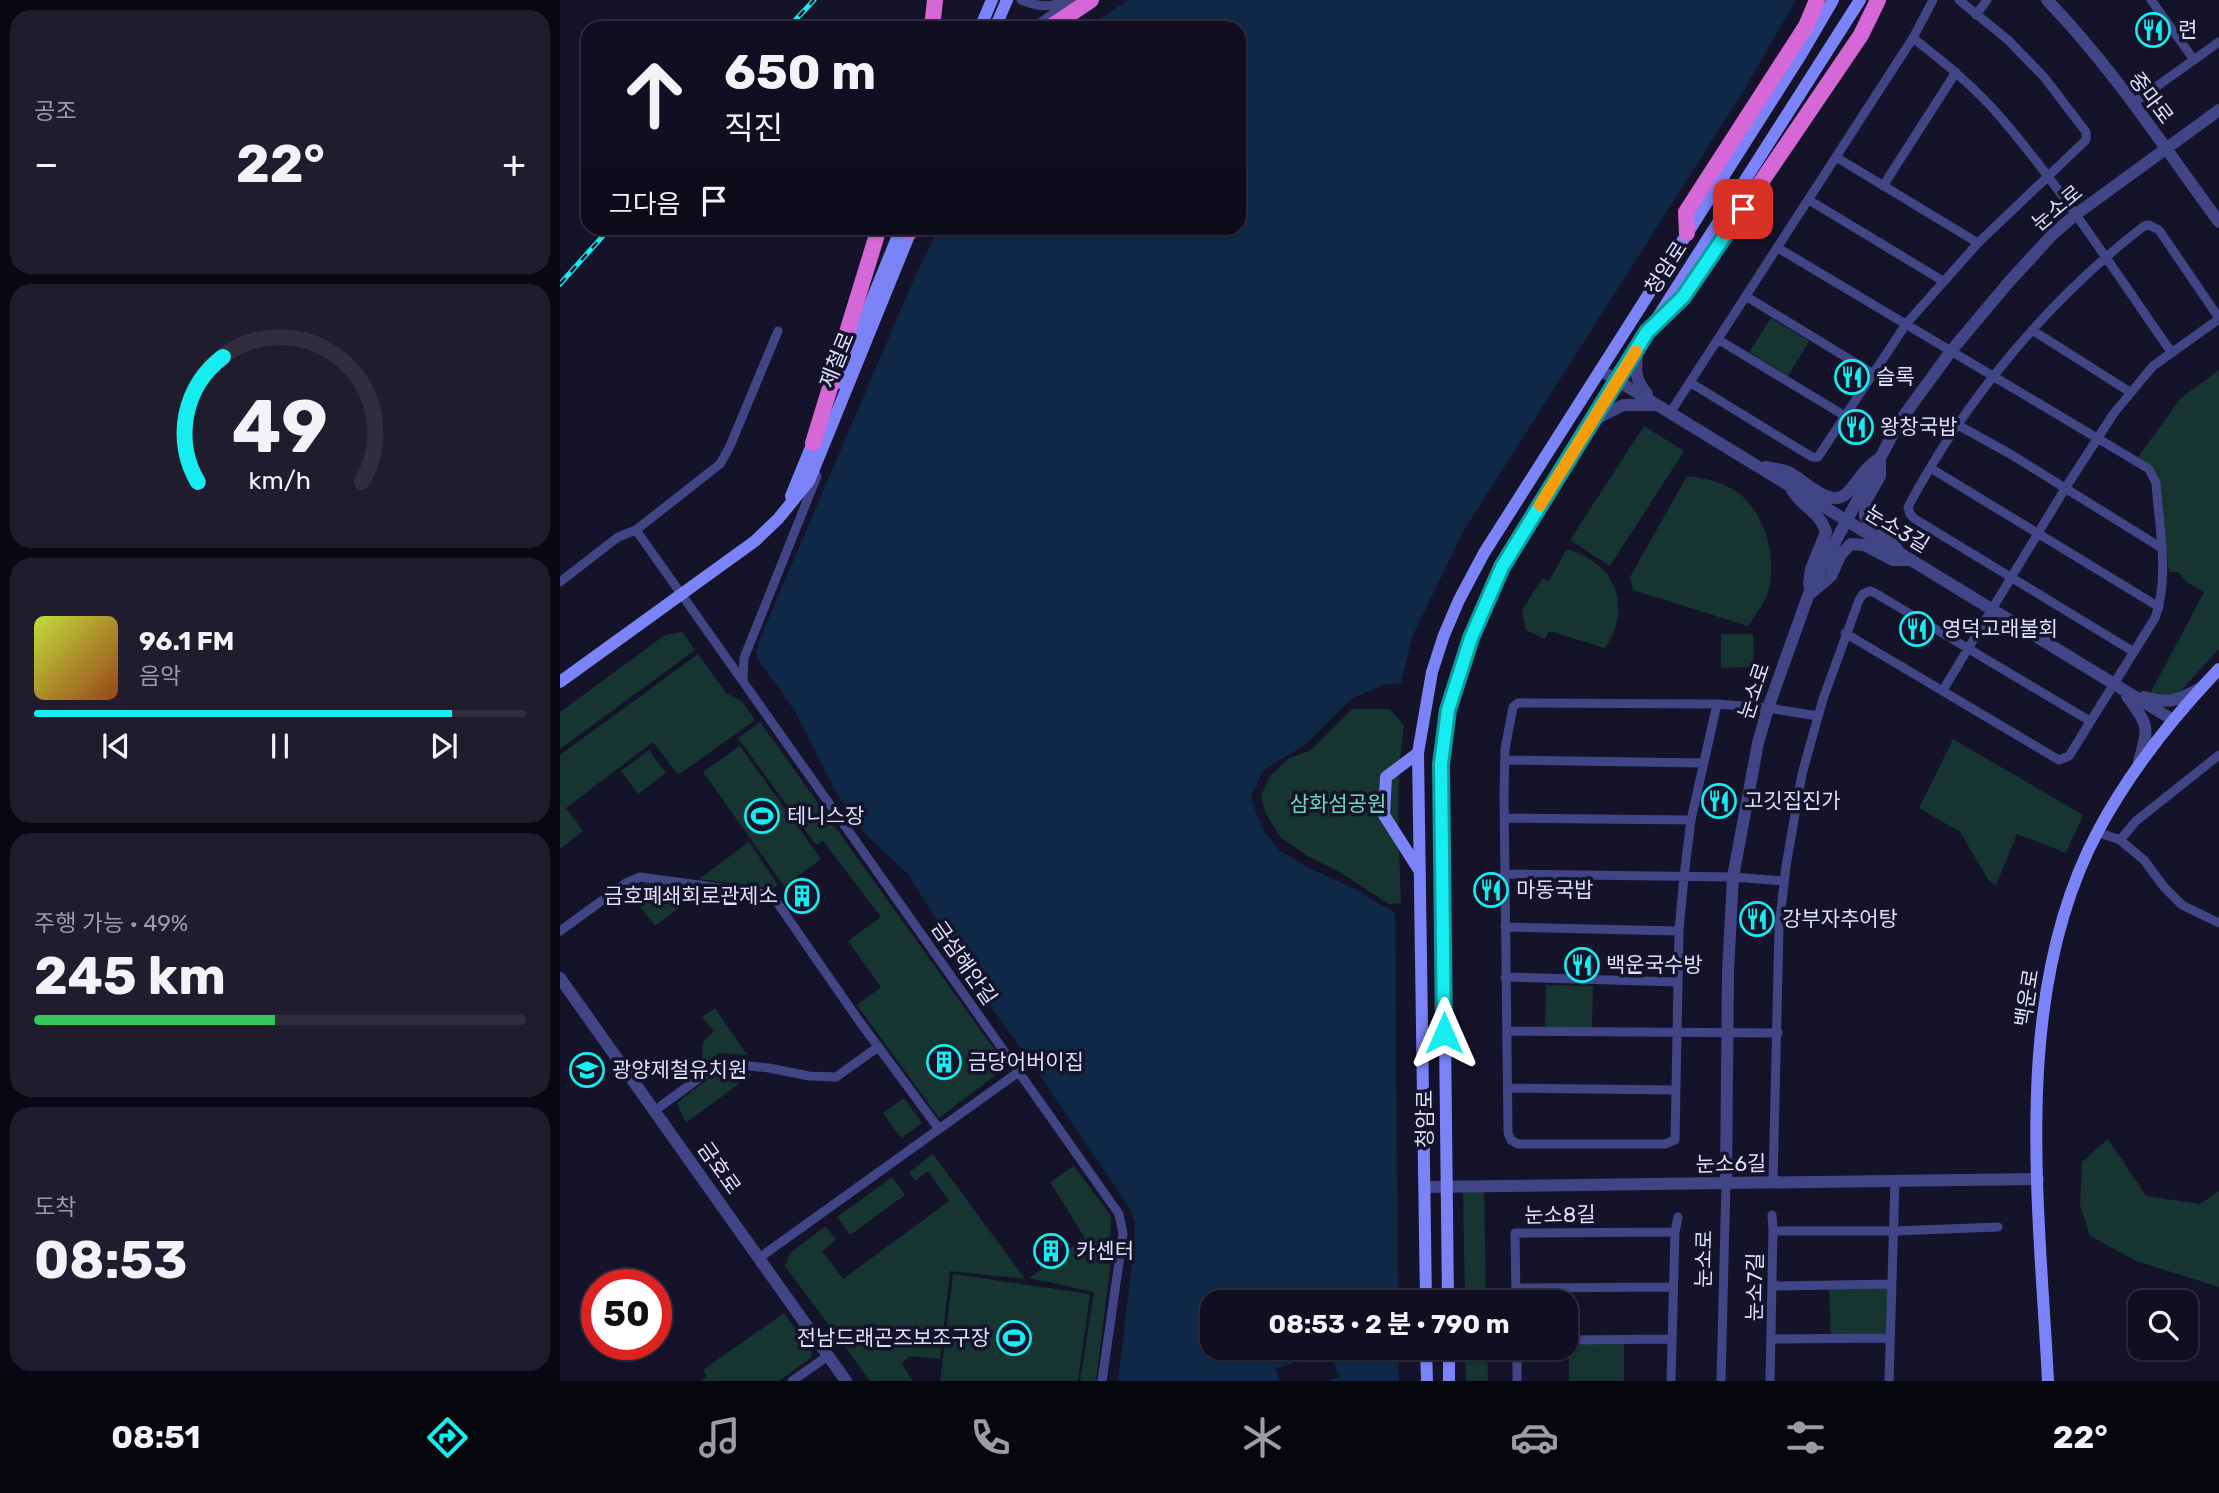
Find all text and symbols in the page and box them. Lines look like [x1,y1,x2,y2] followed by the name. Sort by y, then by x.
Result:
[2134,11,2172,49] restaurant icon: 련
[2178,17,2197,42] place label: 련
[724,43,876,101] text: 650 m
[609,49,700,140] icon: ahead
[2124,67,2179,128] street label: 중마로
[34,97,76,125] text: 공조
[724,109,783,147] text: 직진
[236,133,325,195] text: 22°
[34,141,59,187] text: −
[502,141,526,187] text: +
[1713,179,1773,239] pin
[2026,179,2087,236] street label: 눈소로
[695,182,733,220] icon: arrive
[609,189,681,220] text: 그다음
[1724,190,1762,228] icon: arrive
[1639,237,1692,299] street label: 청암로
[814,328,859,391] street label: 제철로
[1833,358,1871,396] restaurant icon: 슬록
[1876,364,1915,389] place label: 슬록
[232,385,328,471] text: 49
[1837,408,1875,446] restaurant icon: 왕창국밥
[1880,414,1957,439] place label: 왕창국밥
[249,466,311,495] text: km/h
[1861,500,1934,557] street label: 눈소3길
[1898,610,1936,648] restaurant icon: 영덕고래불회
[1942,616,2058,641] place label: 영덕고래불회
[139,626,234,657] text: 96.1 FM
[1733,659,1774,722] street label: 눈소로
[139,662,181,690] text: 음악
[97,727,135,765] icon: previous
[261,727,299,765] icon: pause
[425,727,463,765] icon: next
[1700,782,1738,820] restaurant icon: 고깃집진가
[1744,788,1841,813] place label: 고깃집진가
[1290,791,1386,816] park label: 삼화섬공원
[743,797,781,835] sports icon: 테니스장
[787,803,864,828] place label: 테니스장
[1472,871,1510,909] restaurant icon: 마동국밥
[783,877,821,915] building icon: 금호폐쇄회로관제소
[1516,877,1593,902] place label: 마동국밥
[604,883,778,908] place label: 금호폐쇄회로관제소
[1738,900,1776,938] restaurant icon: 강부자추어탕
[1782,906,1898,931] place label: 강부자추어탕
[34,909,188,937] text: 주행 가능 · 49%
[926,916,1002,1009] street label: 금섬해안길
[34,945,226,1007] text: 245 km
[1563,946,1601,984] restaurant icon: 백운국수방
[1606,952,1703,977] place label: 백운국수방
[2010,967,2043,1029] street label: 백운로
[1407,996,1481,1070] position arrow
[925,1043,963,1081] building icon: 금당어버이집
[968,1049,1084,1074] place label: 금당어버이집
[568,1051,606,1089] school or university icon: 광양제철유치원
[612,1057,747,1082] place label: 광양제철유치원
[1412,1090,1437,1148] street label: 청암로
[693,1137,746,1199] street label: 금호로
[1695,1150,1767,1177] street label: 눈소6길
[34,1193,76,1221] text: 도착
[1524,1201,1596,1228] street label: 눈소8길
[34,1229,188,1291] text: 08:53
[1690,1230,1717,1288] street label: 눈소로
[1032,1232,1070,1270] building icon: 카센터
[1076,1238,1134,1263] place label: 카센터
[1741,1252,1768,1322] street label: 눈소7길
[581,1269,672,1360] speed limit sign: 50
[2128,1290,2198,1360] map controls
[2128,1290,2198,1360] button: search
[1268,1309,1510,1340] text: 08:53 · 2 분 · 790 m
[995,1319,1033,1357] sports icon: 전남드래곤즈보조구장
[797,1325,990,1350] place label: 전남드래곤즈보조구장
[423,1413,472,1462] icon: directions
[695,1413,744,1462] icon: music
[966,1413,1015,1462] icon: phone
[1238,1413,1287,1462] icon: climate
[1510,1413,1559,1462] icon: car
[1781,1413,1830,1462] icon: filters
[111,1418,200,1456] text: 08:51
[2053,1418,2108,1456] text: 22°

